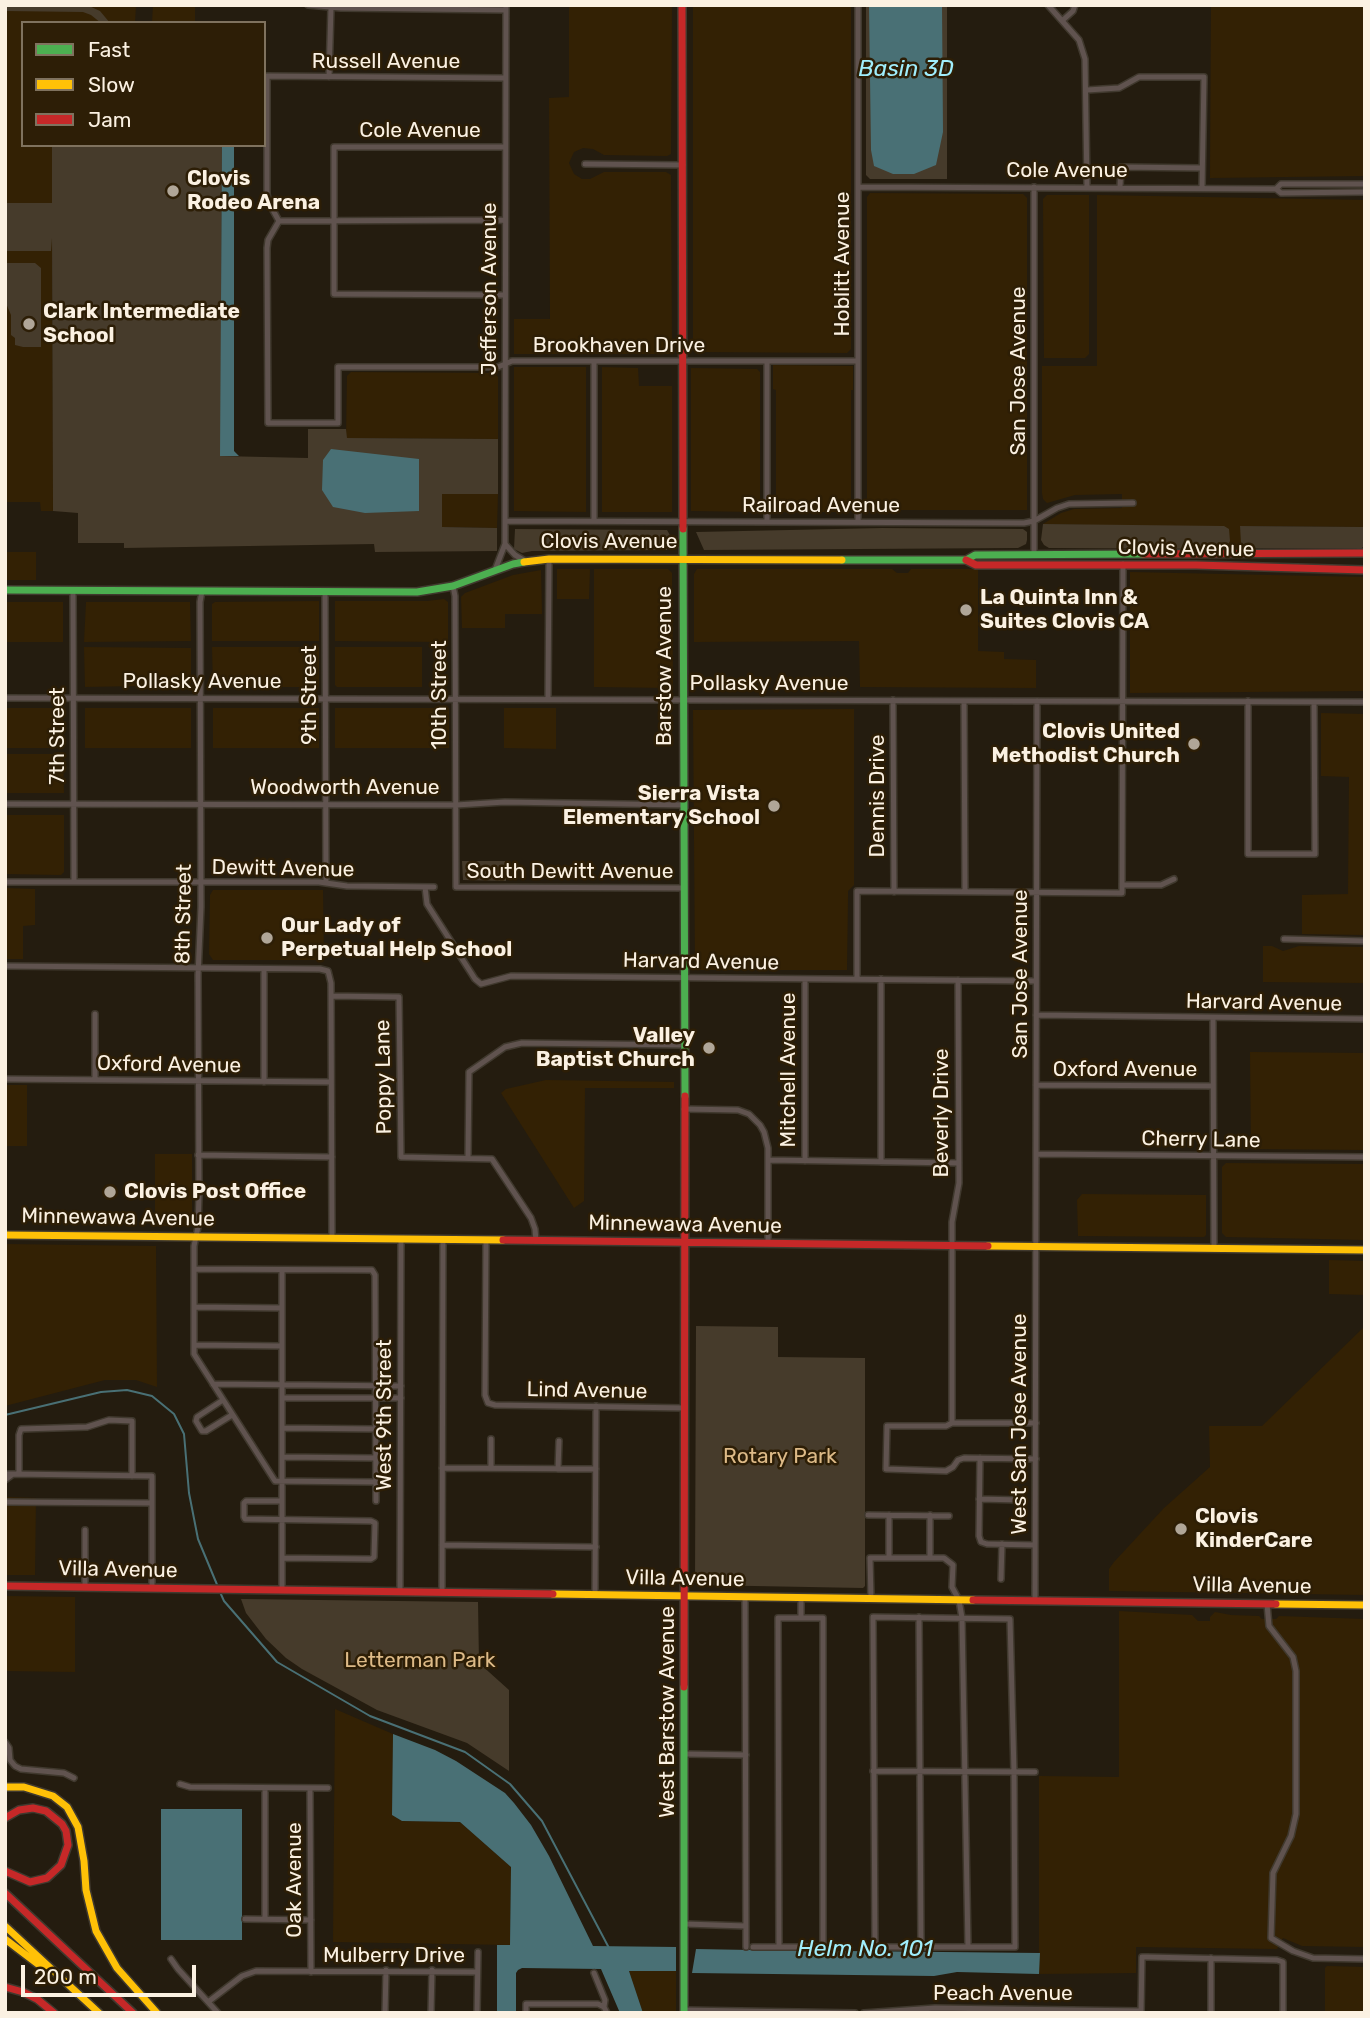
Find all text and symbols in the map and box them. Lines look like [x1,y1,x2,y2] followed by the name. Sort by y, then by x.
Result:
[21,21,266,147] legend
[88,37,130,62] text: Fast
[312,49,460,75] street label: Russell Avenue
[858,55,954,83] water label: Basin 3D
[88,72,135,97] text: Slow
[88,107,132,132] text: Jam
[359,118,481,144] street label: Cole Avenue
[1006,158,1128,184] street label: Cole Avenue
[187,166,320,216] place label: Clovis Rodeo Arena
[165,183,181,199] marker: Clovis Rodeo Arena
[830,192,856,336] street label: Hoblitt Avenue
[477,202,503,376] street label: Jefferson Avenue
[1006,286,1032,456] street label: San Jose Avenue
[43,299,240,349] place label: Clark Intermediate School
[21,316,37,332] marker: Clark Intermediate School
[533,333,705,359] street label: Brookhaven Drive
[742,493,900,519] street label: Railroad Avenue
[541,529,677,555] street label: Clovis Avenue
[1117,535,1255,563] street label: Clovis Avenue
[980,585,1149,635] place label: La Quinta Inn & Suites Clovis CA
[652,586,678,746] street label: Barstow Avenue
[958,602,974,618] marker: La Quinta Inn & Suites Clovis CA
[427,640,453,750] street label: 10th Street
[297,645,323,745] street label: 9th Street
[122,669,282,695] street label: Pollasky Avenue
[689,671,849,697] street label: Pollasky Avenue
[45,687,71,785] street label: 7th Street
[991,719,1180,769] place label: Clovis United Methodist Church
[865,734,891,858] street label: Dennis Drive
[1186,736,1202,752] marker: Clovis United Methodist Church
[250,775,440,801] street label: Woodworth Avenue
[563,781,760,831] place label: Sierra Vista Elementary School
[766,798,782,814] marker: Sierra Vista Elementary School
[211,855,355,883] street label: Dewitt Avenue
[467,859,673,885] street label: South Dewitt Avenue
[171,864,197,964] street label: 8th Street
[1008,889,1034,1059] street label: San Jose Avenue
[281,913,512,963] place label: Our Lady of Perpetual Help School
[259,930,275,946] marker: Our Lady of Perpetual Help School
[623,948,779,976] street label: Harvard Avenue
[1186,989,1342,1017] street label: Harvard Avenue
[776,992,802,1148] street label: Mitchell Avenue
[370,1019,398,1135] street label: Poppy Lane
[536,1023,695,1073] place label: Valley Baptist Church
[701,1040,717,1056] marker: Valley Baptist Church
[929,1049,955,1177] street label: Beverly Drive
[97,1051,241,1079] street label: Oxford Avenue
[1053,1057,1197,1083] street label: Oxford Avenue
[1141,1126,1261,1154] street label: Cherry Lane
[124,1179,306,1205] place label: Clovis Post Office
[102,1184,118,1200] marker: Clovis Post Office
[21,1204,215,1232] street label: Minnewawa Avenue
[588,1211,782,1239] street label: Minnewawa Avenue
[1007,1313,1033,1535] street label: West San Jose Avenue
[372,1339,398,1491] street label: West 9th Street
[526,1377,648,1405] street label: Lind Avenue
[723,1444,837,1470] park label: Rotary Park
[1195,1504,1313,1554] place label: Clovis KinderCare
[1173,1521,1189,1537] marker: Clovis KinderCare
[58,1556,178,1584] street label: Villa Avenue
[625,1565,745,1593] street label: Villa Avenue
[1192,1572,1312,1600] street label: Villa Avenue
[655,1606,681,1818] street label: West Barstow Avenue
[344,1648,496,1674] park label: Letterman Park
[282,1822,308,1938] street label: Oak Avenue
[797,1935,933,1963] water label: Helm No. 101
[323,1943,465,1969] street label: Mulberry Drive
[24,1952,200,1996] scale bar
[34,1964,97,1989] text: 200 m
[933,1981,1073,2007] street label: Peach Avenue

